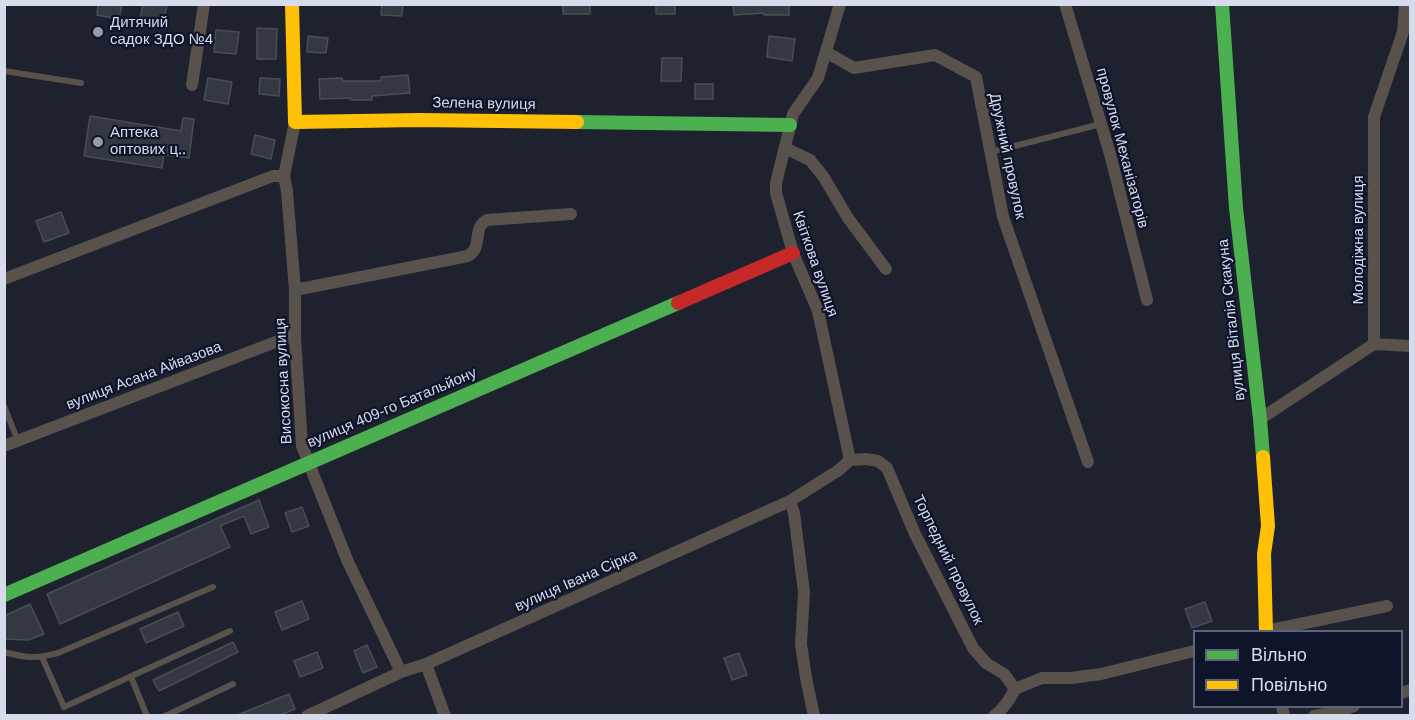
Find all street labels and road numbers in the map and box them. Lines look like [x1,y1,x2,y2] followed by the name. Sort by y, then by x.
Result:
[1092,66,1152,230] street label: провулок Механізаторів
[985,91,1029,221] street label: Дружний провулок
[432,94,536,114] street label: Зелена вулиця
[1350,175,1368,305] street label: Молодіжна вулиця
[788,209,842,319] street label: Квіткова вулиця
[1215,238,1249,402] street label: вулиця Віталія Скакуна
[272,317,296,445] street label: Високосна вулиця
[64,338,224,414] street label: вулиця Асана Айвазова
[305,364,479,452] street label: вулиця 409-го Батальйону
[909,492,987,628] street label: Торпедний провулок
[512,546,640,616] street label: вулиця Івана Сірка

